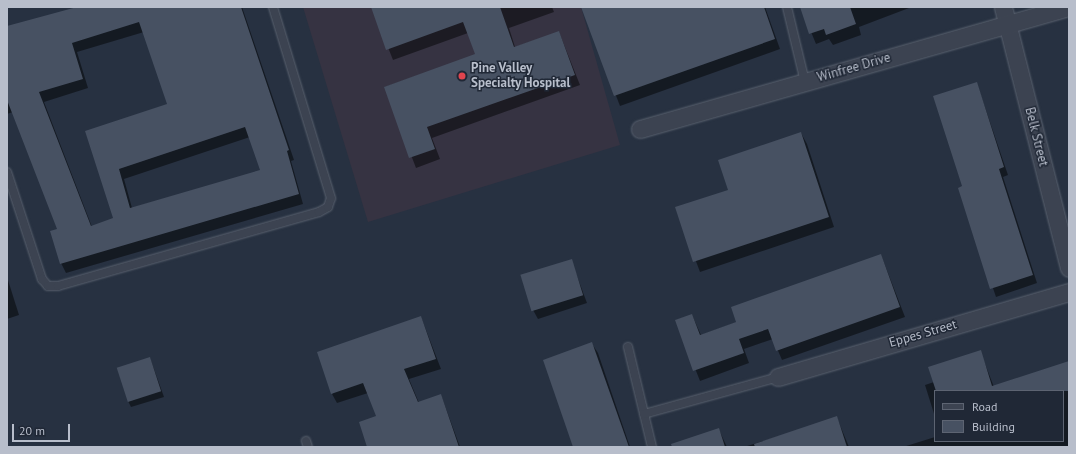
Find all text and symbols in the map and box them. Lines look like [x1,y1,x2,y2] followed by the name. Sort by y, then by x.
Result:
[816,50,892,86] street label: Winfree Drive
[471,61,571,92] place label: Pine Valley Specialty Hospital
[456,70,468,82] marker: Pine Valley Specialty Hospital
[1021,106,1051,168] street label: Belk Street
[887,317,959,351] street label: Eppes Street
[934,390,1064,442] legend
[972,399,997,414] text: Road
[14,416,72,442] scale bar
[972,419,1015,434] text: Building
[19,423,45,438] text: 20 m

